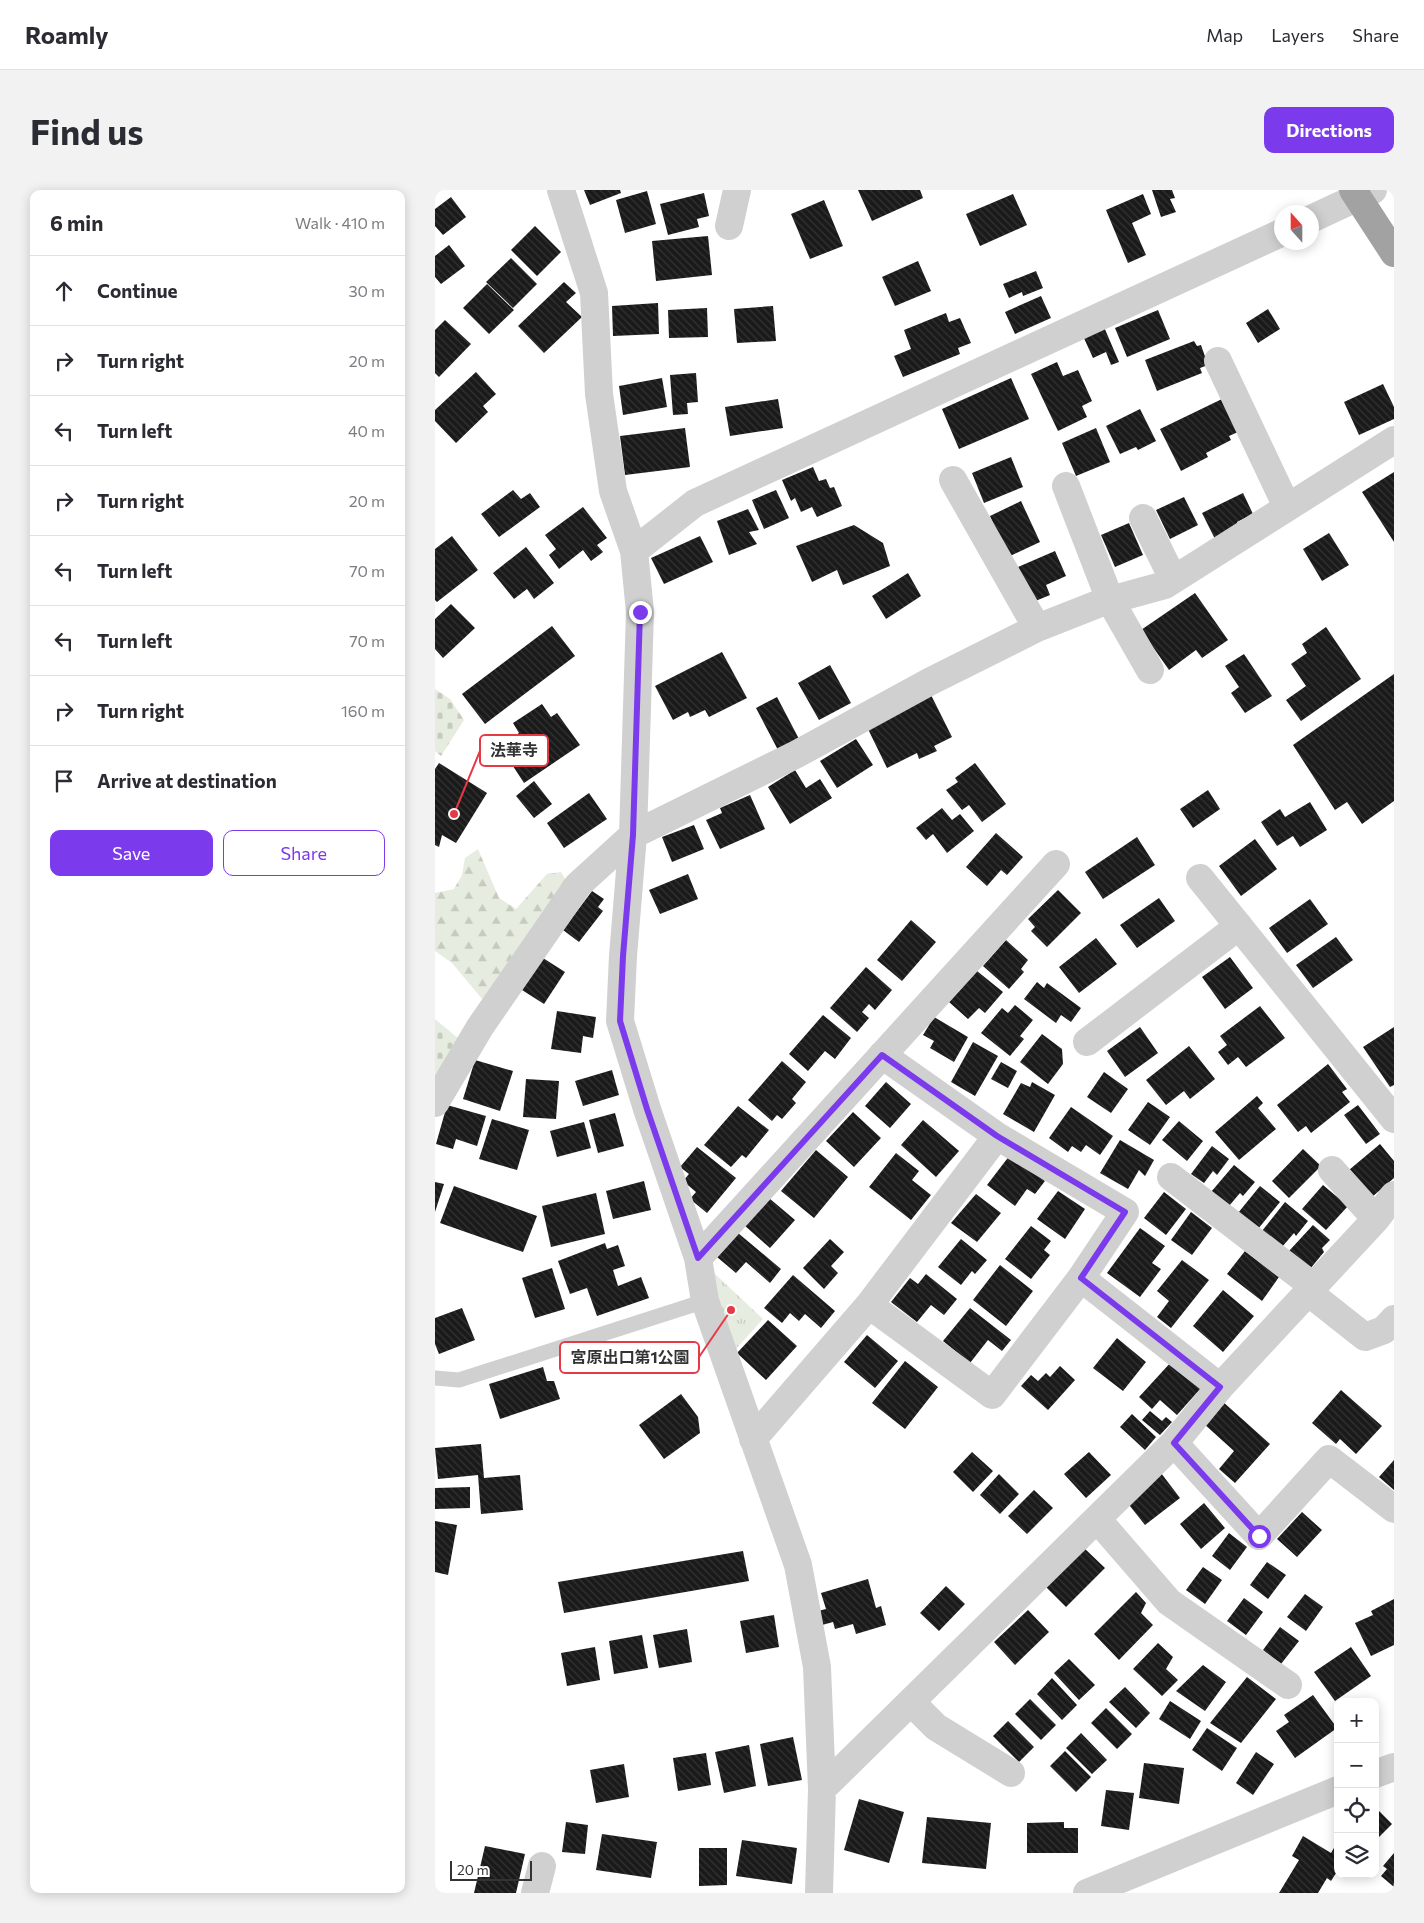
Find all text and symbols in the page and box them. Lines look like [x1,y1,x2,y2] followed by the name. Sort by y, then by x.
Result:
[25,20,108,49] text: Roamly
[1206,24,1243,46] text: Map
[1271,24,1324,46] text: Layers
[1352,24,1399,46] text: Share
[1264,107,1394,153] button: Directions
[30,109,144,152] text: Find us
[1274,205,1319,250] north arrow
[50,210,103,235] text: 6 min
[295,213,385,232] text: Walk · 410 m
[50,277,78,305] icon: ahead
[97,279,177,302] text: Continue
[348,281,385,300] text: 30 m
[50,347,78,375] icon: right
[97,349,184,372] text: Turn right
[349,351,385,370] text: 20 m
[50,417,78,445] icon: left
[97,419,172,442] text: Turn left
[348,421,385,440] text: 40 m
[50,487,78,515] icon: right
[97,489,184,512] text: Turn right
[349,491,385,510] text: 20 m
[50,557,78,585] icon: left
[97,559,172,582] text: Turn left
[349,561,385,580] text: 70 m
[629,601,652,624] route end
[50,627,78,655] icon: left
[97,629,172,652] text: Turn left
[349,631,385,650] text: 70 m
[50,697,78,725] icon: right
[97,699,184,722] text: Turn right
[341,701,385,720] text: 160 m
[480,735,548,766] callout: 法華寺
[490,740,538,759] text: 法華寺
[50,767,78,795] icon: arrive
[97,769,277,792] text: Arrive at destination
[50,830,213,876] button: Save
[223,830,385,876] button: Share
[560,1342,699,1373] callout: 宮原出口第1公園
[570,1347,690,1366] text: 宮原出口第1公園
[1248,1525,1271,1548] route start
[1334,1698,1379,1878] map controls
[1334,1698,1379,1743] button: +
[1334,1743,1379,1788] button: −
[1334,1788,1379,1833] button: locate
[1334,1833,1379,1878] button: layers
[450,1858,533,1881] scale bar
[457,1861,489,1878] text: 20 m

